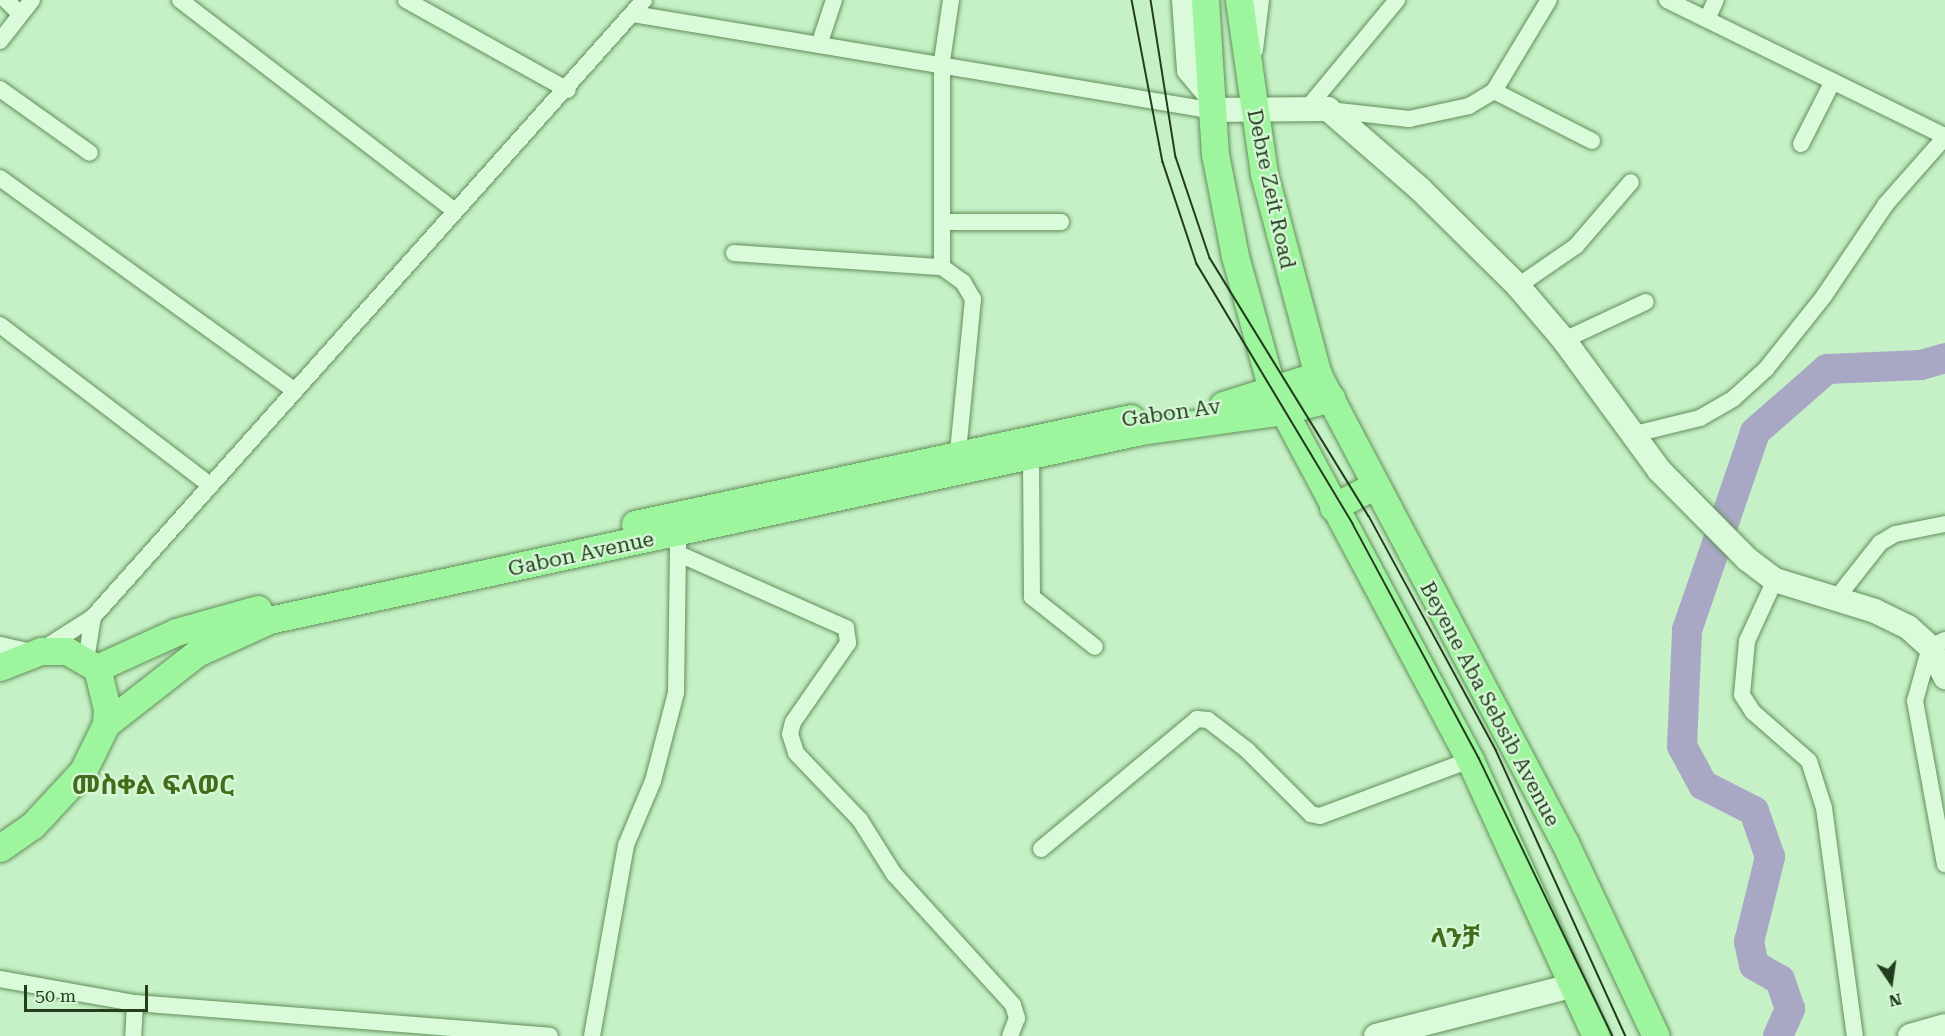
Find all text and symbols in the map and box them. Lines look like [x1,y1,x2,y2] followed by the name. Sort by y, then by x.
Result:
[1242,107,1300,271] street label: Debre Zeit Road
[1120,394,1222,432] street label: Gabon Av
[506,526,656,582] street label: Gabon Avenue
[1415,577,1565,831] street label: Beyene Aba Sebsib Avenue
[72,770,234,802] district label: መስቀል ፍላወር
[1430,923,1480,955] district label: ላንቻ
[1861,952,1921,1012] north arrow
[27,973,152,1011] scale bar
[35,985,76,1006] text: 50 m
[1887,989,1903,1011] text: N

